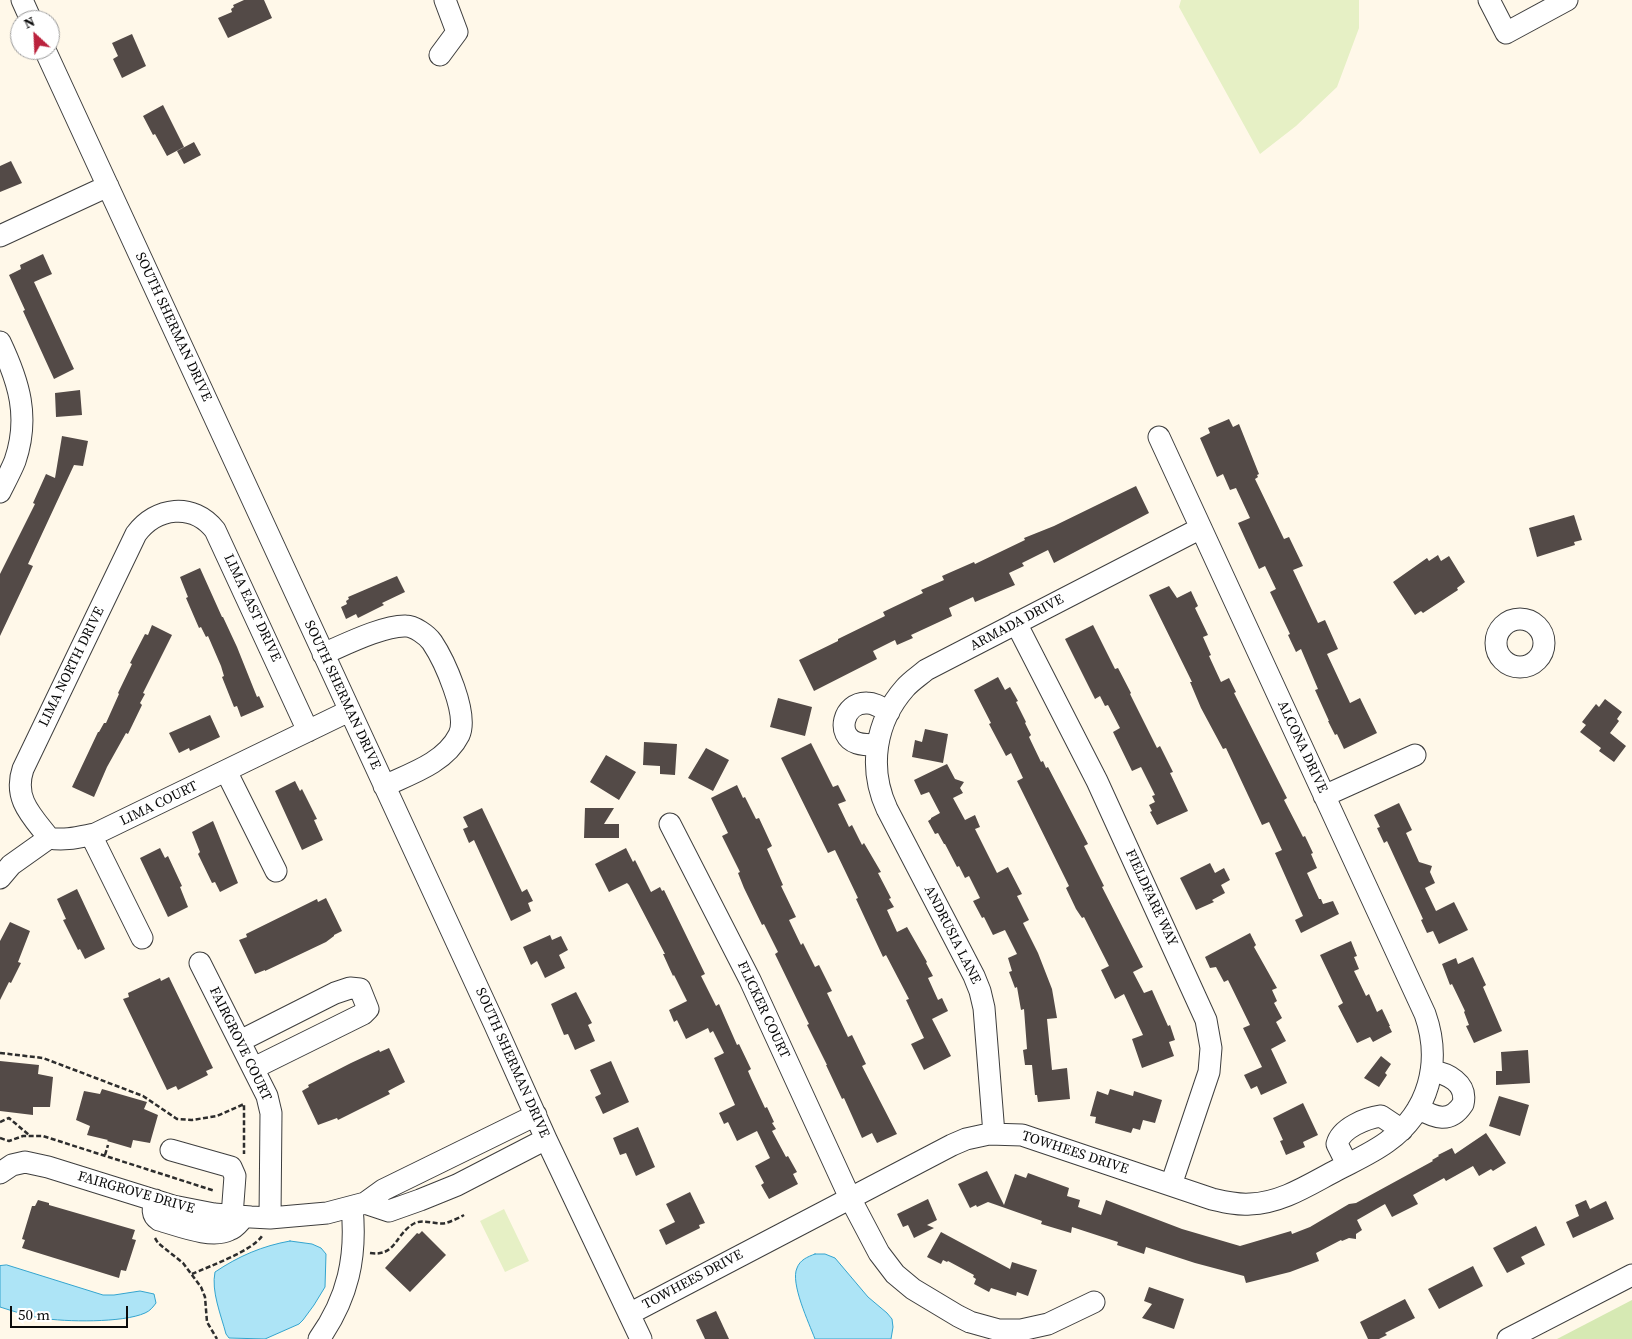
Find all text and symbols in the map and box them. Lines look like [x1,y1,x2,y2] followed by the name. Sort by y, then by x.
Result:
[10,10,60,60] north arrow
[20,11,38,34] text: N
[131,250,215,404] street label: SOUTH SHERMAN DRIVE
[220,552,284,664] street label: LIMA EAST DRIVE
[967,591,1067,655] street label: ARMADA DRIVE
[36,604,108,730] street label: LIMA NORTH DRIVE
[300,618,384,772] street label: SOUTH SHERMAN DRIVE
[1273,698,1331,796] street label: ALCONA DRIVE
[118,778,200,830] street label: LIMA COURT
[1121,847,1181,949] street label: FIELDFARE WAY
[920,883,984,987] street label: ANDRUSIA LANE
[733,959,793,1061] street label: FLICKER COURT
[205,984,275,1104] street label: FAIRGROVE COURT
[471,985,553,1141] street label: SOUTH SHERMAN DRIVE
[1019,1128,1131,1178] street label: TOWHEES DRIVE
[76,1168,196,1218] street label: FAIRGROVE DRIVE
[640,1246,746,1314] street label: TOWHEES DRIVE
[12,1296,130,1328] scale bar
[18,1304,50,1325] text: 50 m

